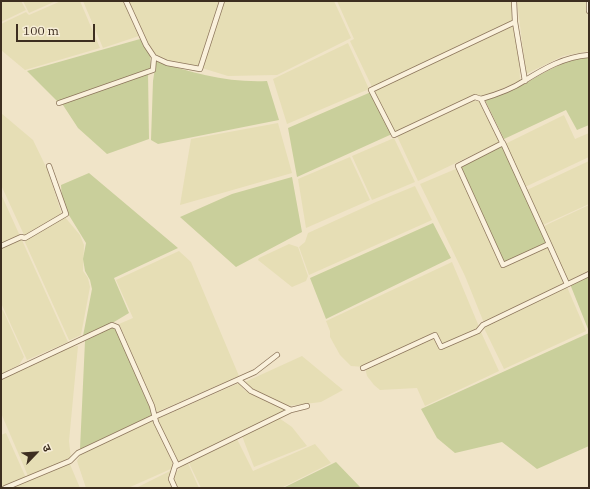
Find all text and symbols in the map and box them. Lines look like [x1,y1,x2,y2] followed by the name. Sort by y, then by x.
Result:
[18,16,97,42] scale bar
[23,23,59,38] text: 100 m
[16,433,56,473] north arrow
[39,442,55,454] text: उ

